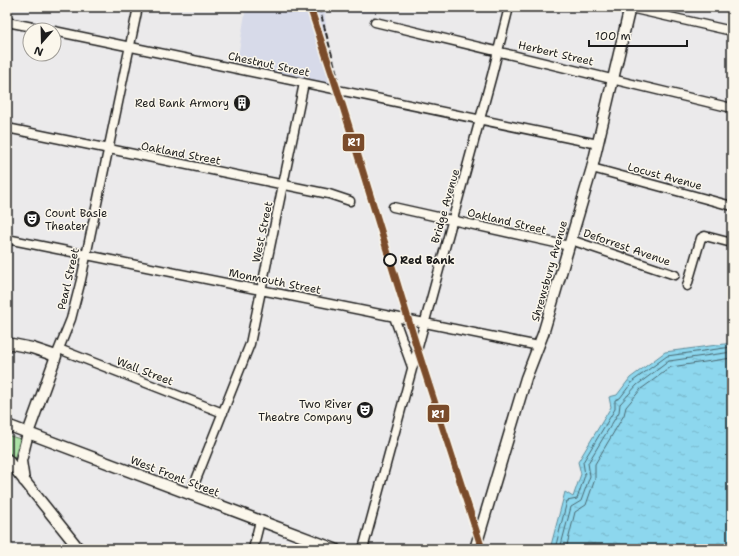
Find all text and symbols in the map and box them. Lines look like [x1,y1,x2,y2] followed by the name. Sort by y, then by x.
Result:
[22,22,62,62] north arrow
[589,22,687,48] scale bar
[595,28,631,44] text: 100 m
[517,38,595,70] street label: Herbert Street
[32,42,45,59] text: N
[227,49,311,80] street label: Chestnut Street
[232,93,252,113] building icon: Red Bank Armory
[135,96,229,111] place label: Red Bank Armory
[342,133,365,152] line badge: R1
[348,135,360,150] text: R1
[140,138,222,169] street label: Oakland Street
[626,159,704,194] street label: Locust Avenue
[428,167,463,245] street label: Bridge Avenue
[249,200,276,264] street label: West Street
[466,205,548,238] street label: Oakland Street
[45,206,107,234] place label: Count Basie Theater
[22,209,42,229] theatre icon: Count Basie Theater
[528,219,571,323] street label: Shrewsbury Avenue
[581,225,673,269] street label: Deforrest Avenue
[54,247,83,312] street label: Pearl Street
[383,253,397,267] marker: Red Bank
[400,253,455,268] place label: Red Bank
[227,265,323,298] street label: Monmouth Street
[114,354,176,389] street label: Wall Street
[258,397,352,425] place label: Two River Theatre Company
[355,400,375,420] theatre icon: Two River Theatre Company
[427,404,450,423] line badge: R1
[432,407,444,422] text: R1
[128,453,222,500] street label: West Front Street

